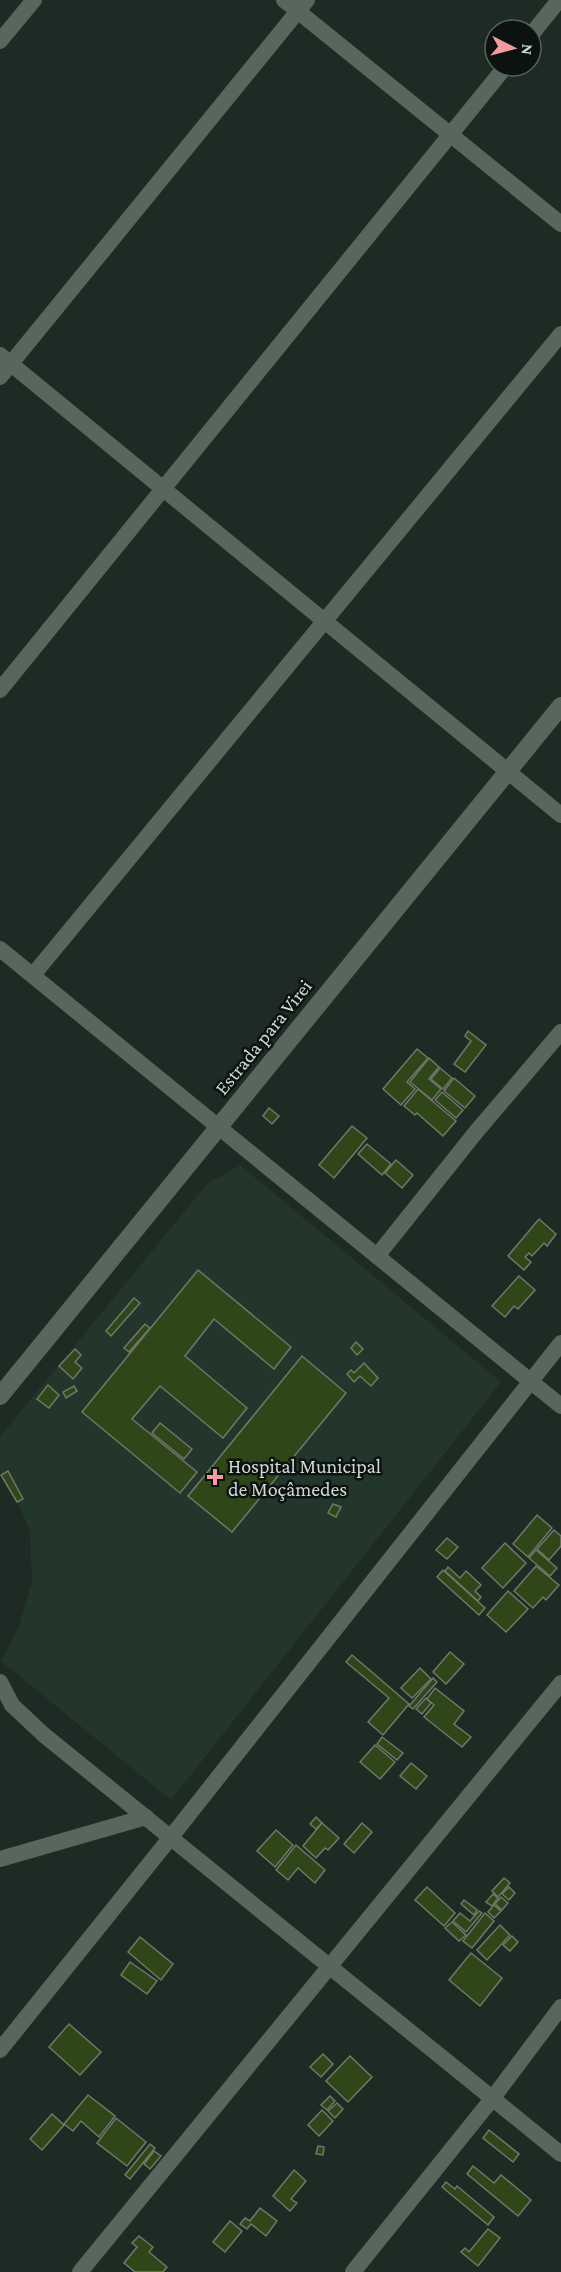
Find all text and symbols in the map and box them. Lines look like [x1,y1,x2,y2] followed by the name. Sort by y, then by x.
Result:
[483,18,543,78] north arrow
[518,43,536,56] text: N
[210,975,317,1099] street label: Estrada para Virei
[228,1455,381,1501] place label: Hospital Municipal de Moçâmedes
[206,1468,224,1486] marker: Hospital Municipal de Moçâmedes

